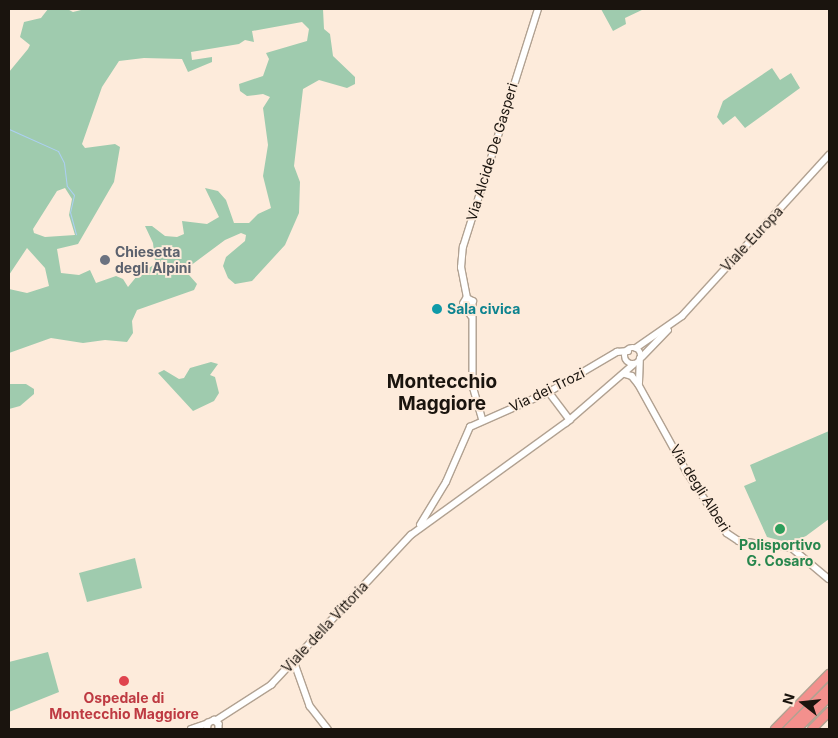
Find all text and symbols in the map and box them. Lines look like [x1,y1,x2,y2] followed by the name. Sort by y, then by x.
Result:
[463,81,521,223] street label: Via Alcide De Gasperi
[718,203,786,275] street label: Viale Europa
[115,244,191,276] place label: Chiesetta degli Alpini
[99,254,111,266] marker: Chiesetta degli Alpini
[447,301,520,317] place label: Sala civica
[431,303,443,315] marker: Sala civica
[507,365,587,415] street label: Via dei Trozi
[387,371,497,415] district label: Montecchio Maggiore
[666,441,734,535] street label: Via degli Alberi
[774,523,786,535] marker: Polisportivo G. Cosaro
[739,537,821,570] place label: Polisportivo G. Cosaro
[278,578,372,676] street label: Viale della Vittoria
[117,674,131,688] marker: Ospedale di Montecchio Maggiore
[778,678,828,728] north arrow
[49,690,199,722] place label: Ospedale di Montecchio Maggiore
[778,691,798,706] text: N

